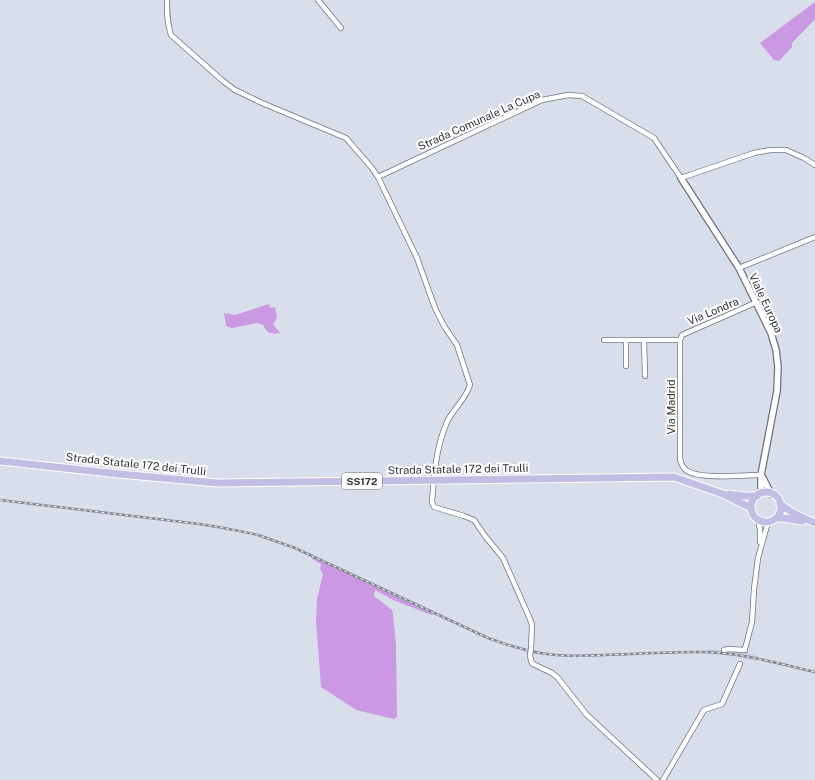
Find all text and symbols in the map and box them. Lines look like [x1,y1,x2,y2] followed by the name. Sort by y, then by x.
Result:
[416,88,542,152] street label: Strada Comunale La Cupa
[747,271,785,335] street label: Viale Europa
[686,295,740,327] street label: Via Londra
[665,380,677,434] street label: Via Madrid
[65,451,207,477] street label: Strada Statale 172 dei Trulli
[387,462,529,476] street label: Strada Statale 172 dei Trulli
[342,473,382,489] road number: SS172

